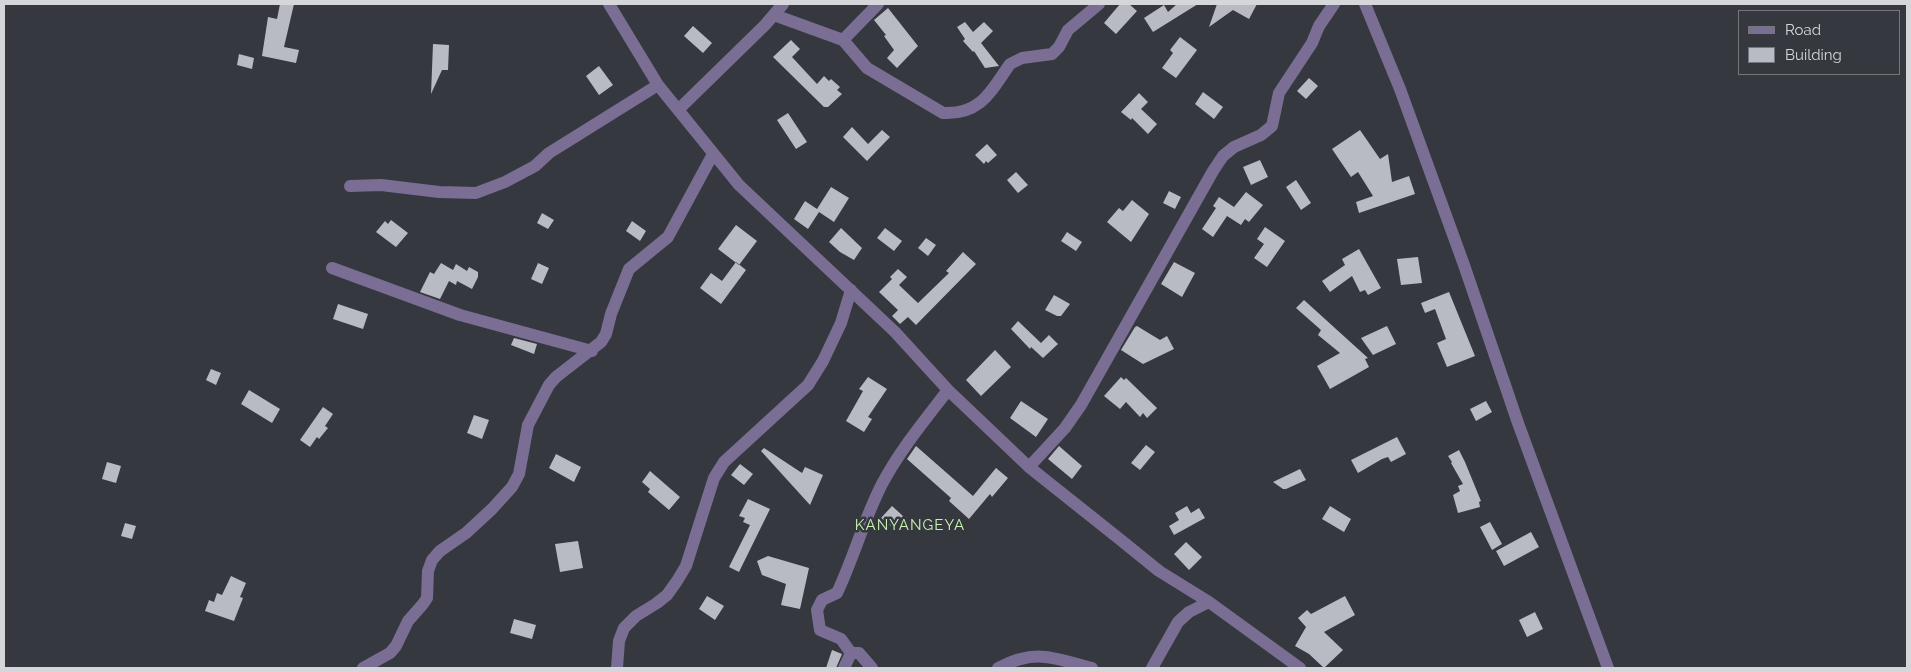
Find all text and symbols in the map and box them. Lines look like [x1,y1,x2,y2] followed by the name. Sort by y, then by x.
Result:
[1738,10,1901,75] legend
[1785,21,1821,39] text: Road
[1785,46,1842,64] text: Building
[854,516,966,534] district label: KANYANGEYA

